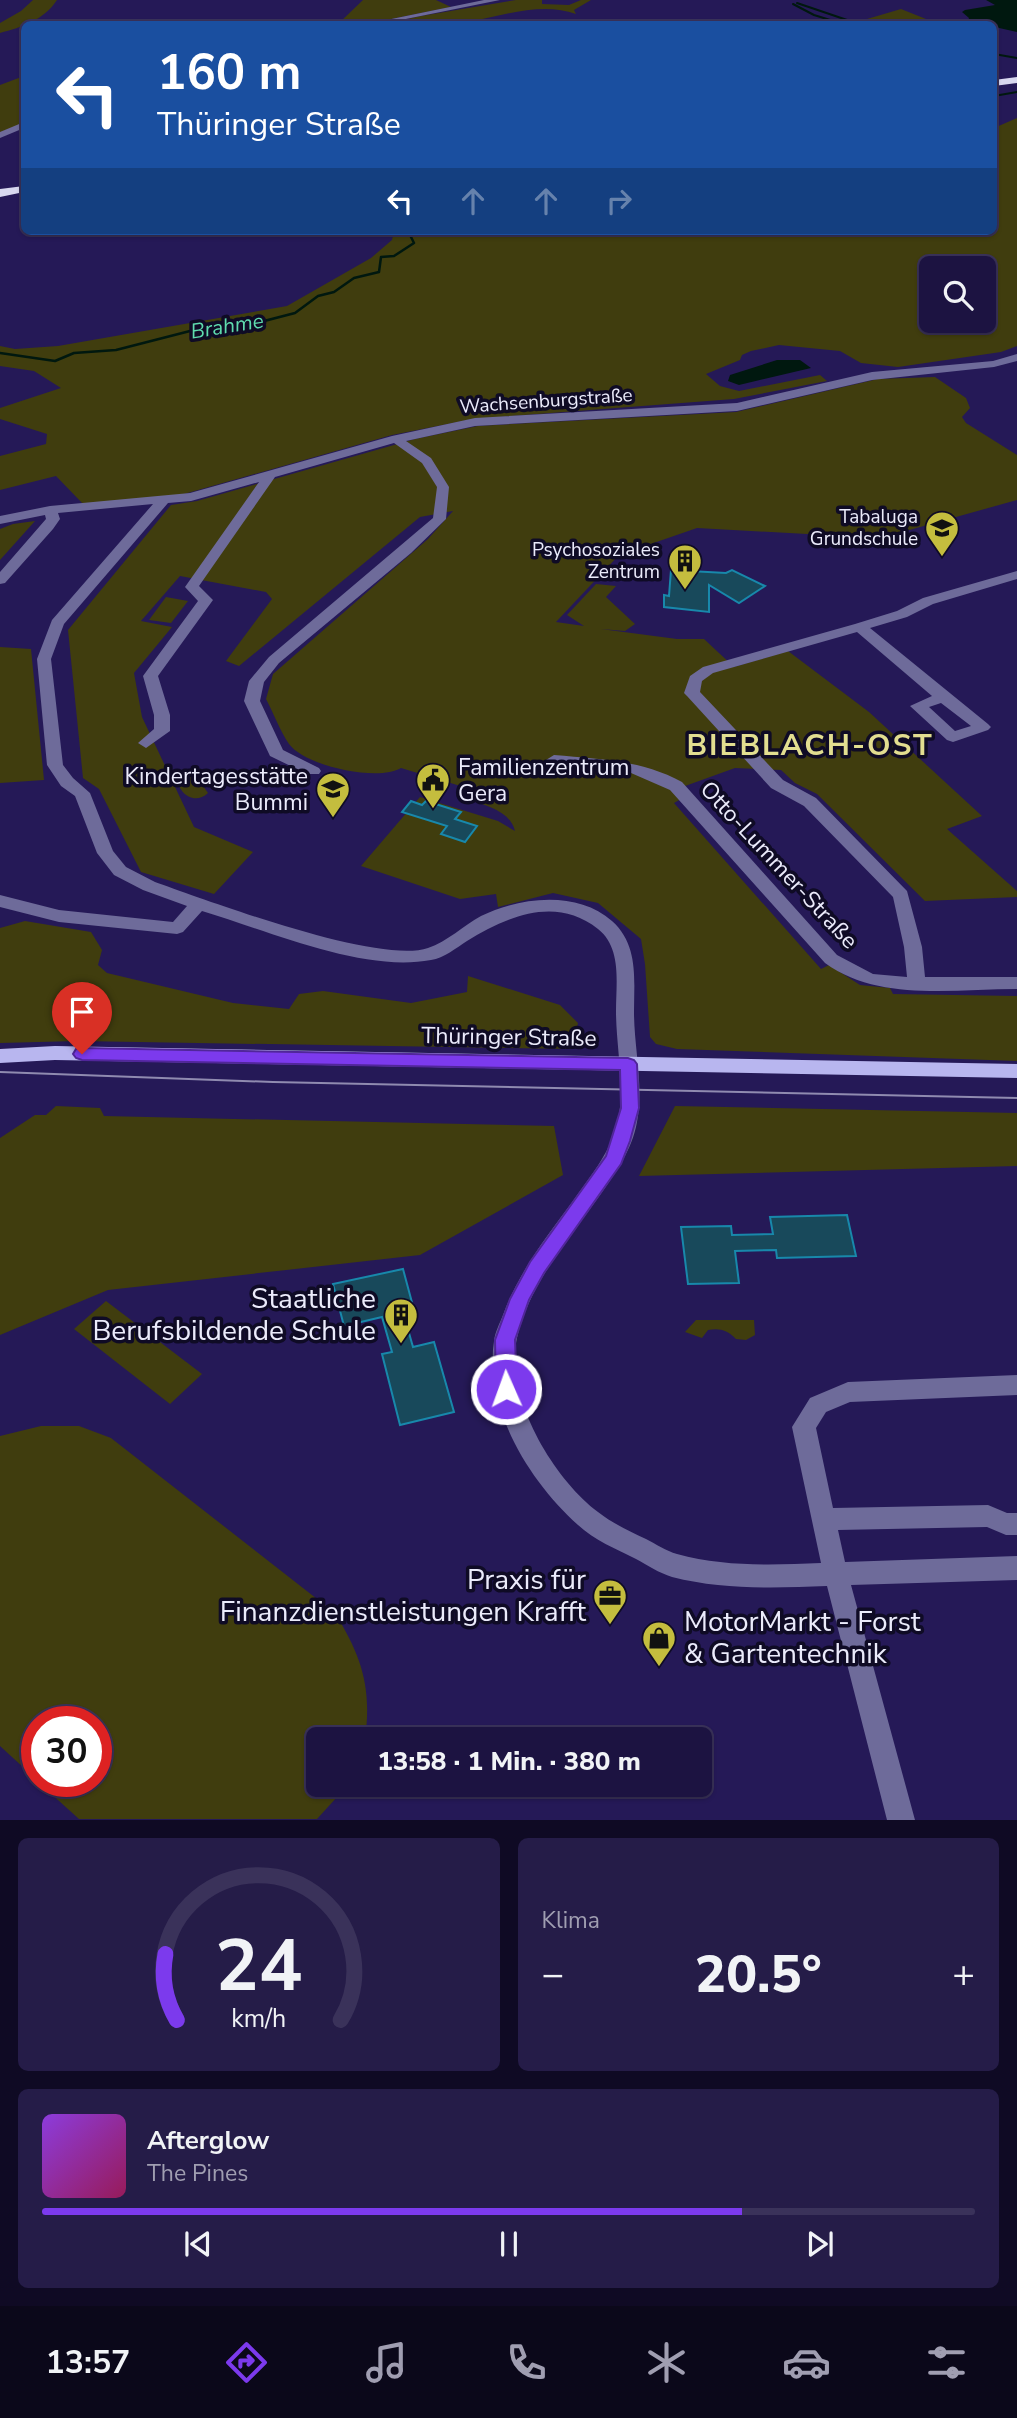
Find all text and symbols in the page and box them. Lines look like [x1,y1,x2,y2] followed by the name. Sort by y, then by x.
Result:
[157,39,301,106] text: 160 m
[42,49,133,140] icon: left
[157,103,401,146] text: Thüringer Straße
[381,182,419,220] icon: left
[454,182,492,220] icon: ahead
[527,182,565,220] icon: ahead
[600,182,638,220] icon: right
[919,256,996,333] map controls
[919,256,996,333] button: search
[188,306,266,346] water label: Brahme
[459,382,633,420] street label: Wachsenburgstraße
[810,504,918,552] place label: Tabaluga Grundschule
[923,509,961,558] school or university icon: Tabaluga Grundschule
[532,537,660,585] place label: Psychosoziales Zentrum
[666,542,704,591] building icon: Psychosoziales Zentrum
[686,725,934,766] district label: BIEBLACH-OST
[458,752,629,809] place label: Familienzentrum Gera
[125,761,308,818] place label: Kindertagesstätte Bummi
[414,761,452,810] public building icon: Familienzentrum Gera
[314,770,352,819] school or university icon: Kindertagesstätte Bummi
[693,774,865,956] street label: Otto-Lummer-Straße
[52,982,112,1054] pin
[63,993,101,1031] icon: arrive
[421,1020,597,1054] street label: Thüringer Straße
[92,1280,376,1350] place label: Staatliche Berufsbildende Schule
[382,1296,420,1345] building icon: Staatliche Berufsbildende Schule
[469,1352,543,1426] position arrow
[220,1561,586,1631] place label: Praxis für Finanzdienstleistungen Krafft
[591,1577,629,1626] office icon: Praxis für Finanzdienstleistungen Krafft
[684,1603,921,1673] place label: MotorMarkt - Forst & Gartentechnik
[640,1619,678,1668] shop icon: MotorMarkt - Forst & Gartentechnik
[21,1706,112,1797] speed limit sign: 30
[377,1744,641,1779] text: 13:58 · 1 Min. · 380 m
[542,1905,600,1936] text: Klima
[215,1917,302,2017] text: 24
[695,1939,822,2010] text: 20.5°
[542,1949,564,2000] text: −
[952,1949,975,2000] text: +
[231,2002,286,2036] text: km/h
[147,2123,270,2158] text: Afterglow
[147,2158,248,2189] text: The Pines
[179,2225,217,2263] icon: previous
[490,2225,528,2263] icon: pause
[801,2225,839,2263] icon: next
[222,2338,271,2387] icon: directions
[362,2338,411,2387] icon: music
[502,2338,551,2387] icon: phone
[642,2338,691,2387] icon: climate
[782,2338,831,2387] icon: car
[922,2338,971,2387] icon: filters
[46,2341,130,2384] text: 13:57

